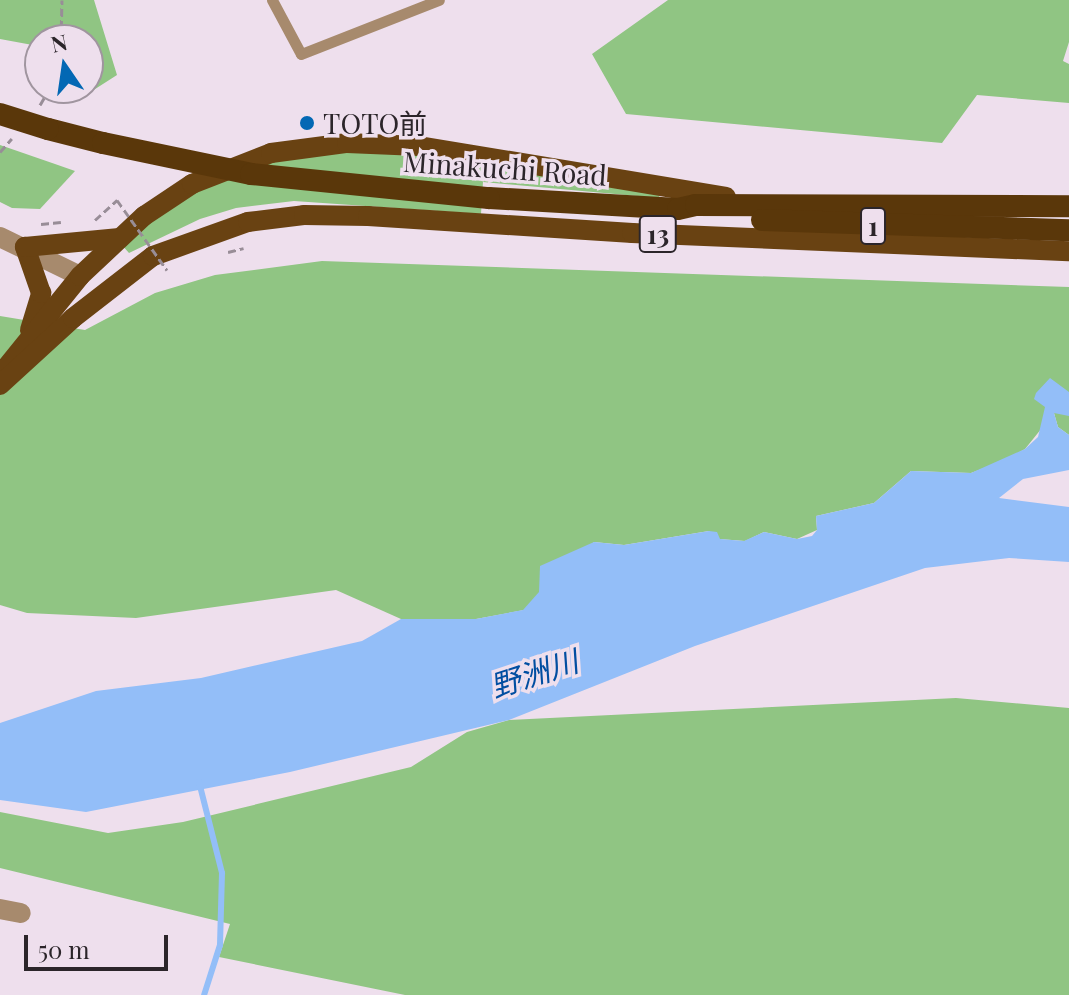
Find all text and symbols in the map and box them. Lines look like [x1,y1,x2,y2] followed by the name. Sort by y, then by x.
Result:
[24,24,104,104] north arrow
[48,26,70,59] text: N
[323,106,427,140] place label: TOTO前
[298,114,316,132] marker: TOTO前
[402,144,608,192] street label: Minakuchi Road
[859,204,887,248] road number: 1
[638,212,678,256] road number: 13
[486,642,582,704] water label: 野洲川
[28,919,172,969] scale bar
[38,933,90,965] text: 50 m

